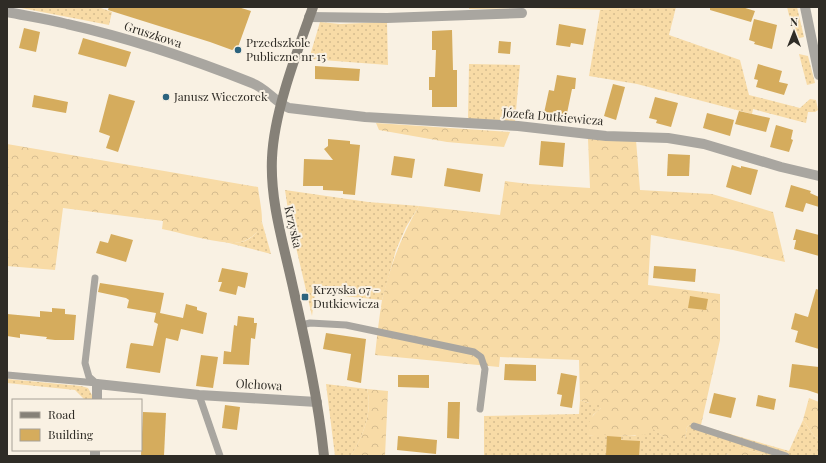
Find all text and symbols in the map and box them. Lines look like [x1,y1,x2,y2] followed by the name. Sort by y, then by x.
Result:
[774,12,814,52] north arrow
[790,14,798,29] text: N
[122,17,184,51] street label: Gruszkowa
[246,34,326,64] place label: Przedszkole Publiczne nr 15
[233,45,243,55] marker: Przedszkole Publiczne nr 15
[173,88,268,104] place label: Janusz Wieczorek
[161,92,171,102] marker: Janusz Wieczorek
[501,104,604,128] street label: Józefa Dutkiewicza
[281,204,307,249] street label: Krzyska
[313,281,379,311] place label: Krzyska 07 - Dutkiewicza
[300,292,310,302] marker: Krzyska 07 - Dutkiewicza
[235,375,283,393] street label: Olchowa
[12,399,142,451] legend
[48,406,75,422] text: Road
[48,426,94,442] text: Building

